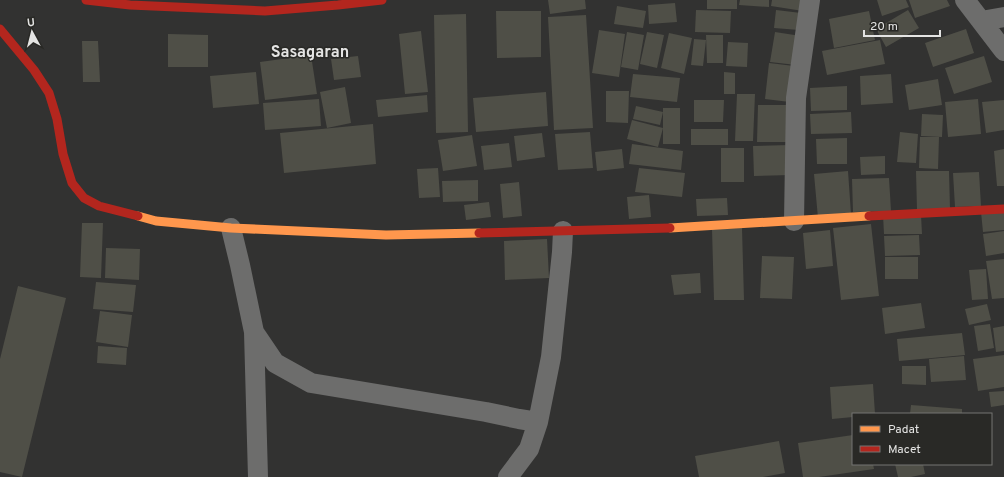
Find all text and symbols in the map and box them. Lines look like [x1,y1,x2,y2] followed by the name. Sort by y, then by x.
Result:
[12,12,52,52] north arrow
[864,12,940,38] scale bar
[26,16,36,30] text: U
[870,19,898,35] text: 20 m
[271,43,349,63] district label: Sasagaran
[852,413,992,465] legend
[888,422,919,438] text: Padat
[888,442,921,458] text: Macet

